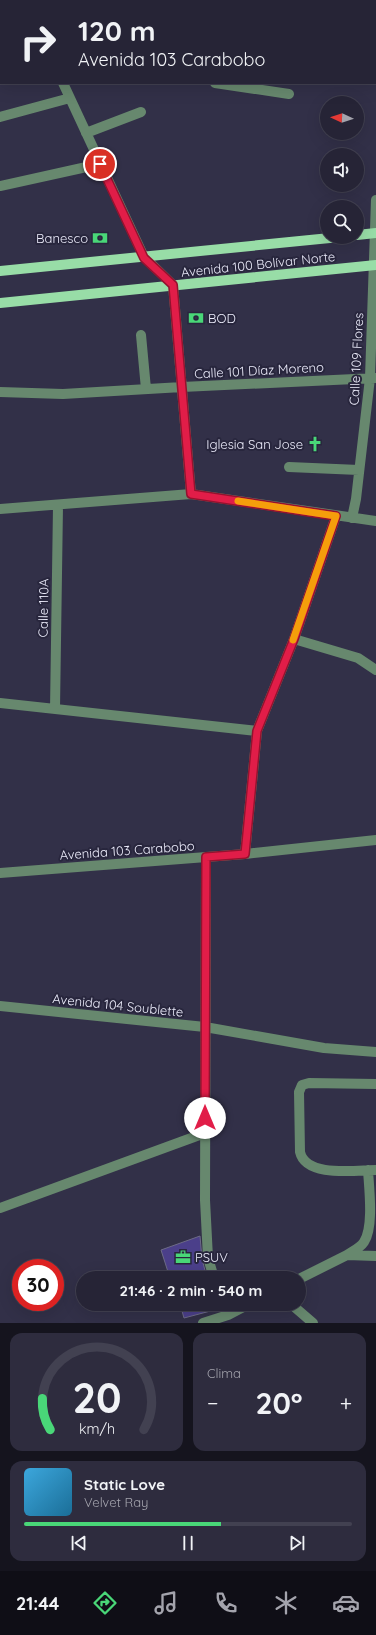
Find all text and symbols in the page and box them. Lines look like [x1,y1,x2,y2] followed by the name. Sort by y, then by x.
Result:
[78,13,156,48] text: 120 m
[12,16,64,68] icon: right
[78,48,265,71] text: Avenida 103 Carabobo
[320,96,364,140] north arrow
[320,96,364,244] map controls
[83,147,117,181] pin
[320,148,364,192] button: sound
[89,153,111,175] icon: arrive
[320,200,364,244] button: search
[91,229,109,247] bank icon: Banesco
[36,230,88,246] place label: Banesco
[180,248,336,280] street label: Avenida 100 Bolívar Norte
[187,309,205,327] bank icon: BOD
[208,310,236,326] place label: BOD
[346,312,366,406] street label: Calle 109 Flores
[194,359,324,381] street label: Calle 101 Díaz Moreno
[306,435,324,453] church icon: Iglesia San Jose
[206,436,303,452] place label: Iglesia San Jose
[34,578,52,638] street label: Calle 110A
[59,837,195,863] street label: Avenida 103 Carabobo
[52,990,184,1020] street label: Avenida 104 Soublette
[184,1097,226,1139] position arrow
[174,1248,192,1266] office icon: PSUV
[195,1249,228,1265] place label: PSUV
[12,1259,64,1311] speed limit sign: 30
[120,1281,262,1300] text: 21:46 · 2 min · 540 m
[207,1365,241,1381] text: Clima
[72,1371,121,1423] text: 20
[255,1384,303,1422] text: 20°
[207,1389,218,1417] text: −
[340,1389,352,1417] text: +
[78,1420,115,1438] text: km/h
[84,1475,165,1494] text: Static Love
[84,1494,149,1510] text: Velvet Ray
[68,1532,90,1554] icon: previous
[177,1532,199,1554] icon: pause
[286,1532,308,1554] icon: next
[91,1589,119,1617] icon: directions
[152,1589,180,1617] icon: music
[212,1589,240,1617] icon: phone
[272,1589,300,1617] icon: climate
[332,1589,360,1617] icon: car
[16,1592,59,1615] text: 21:44

